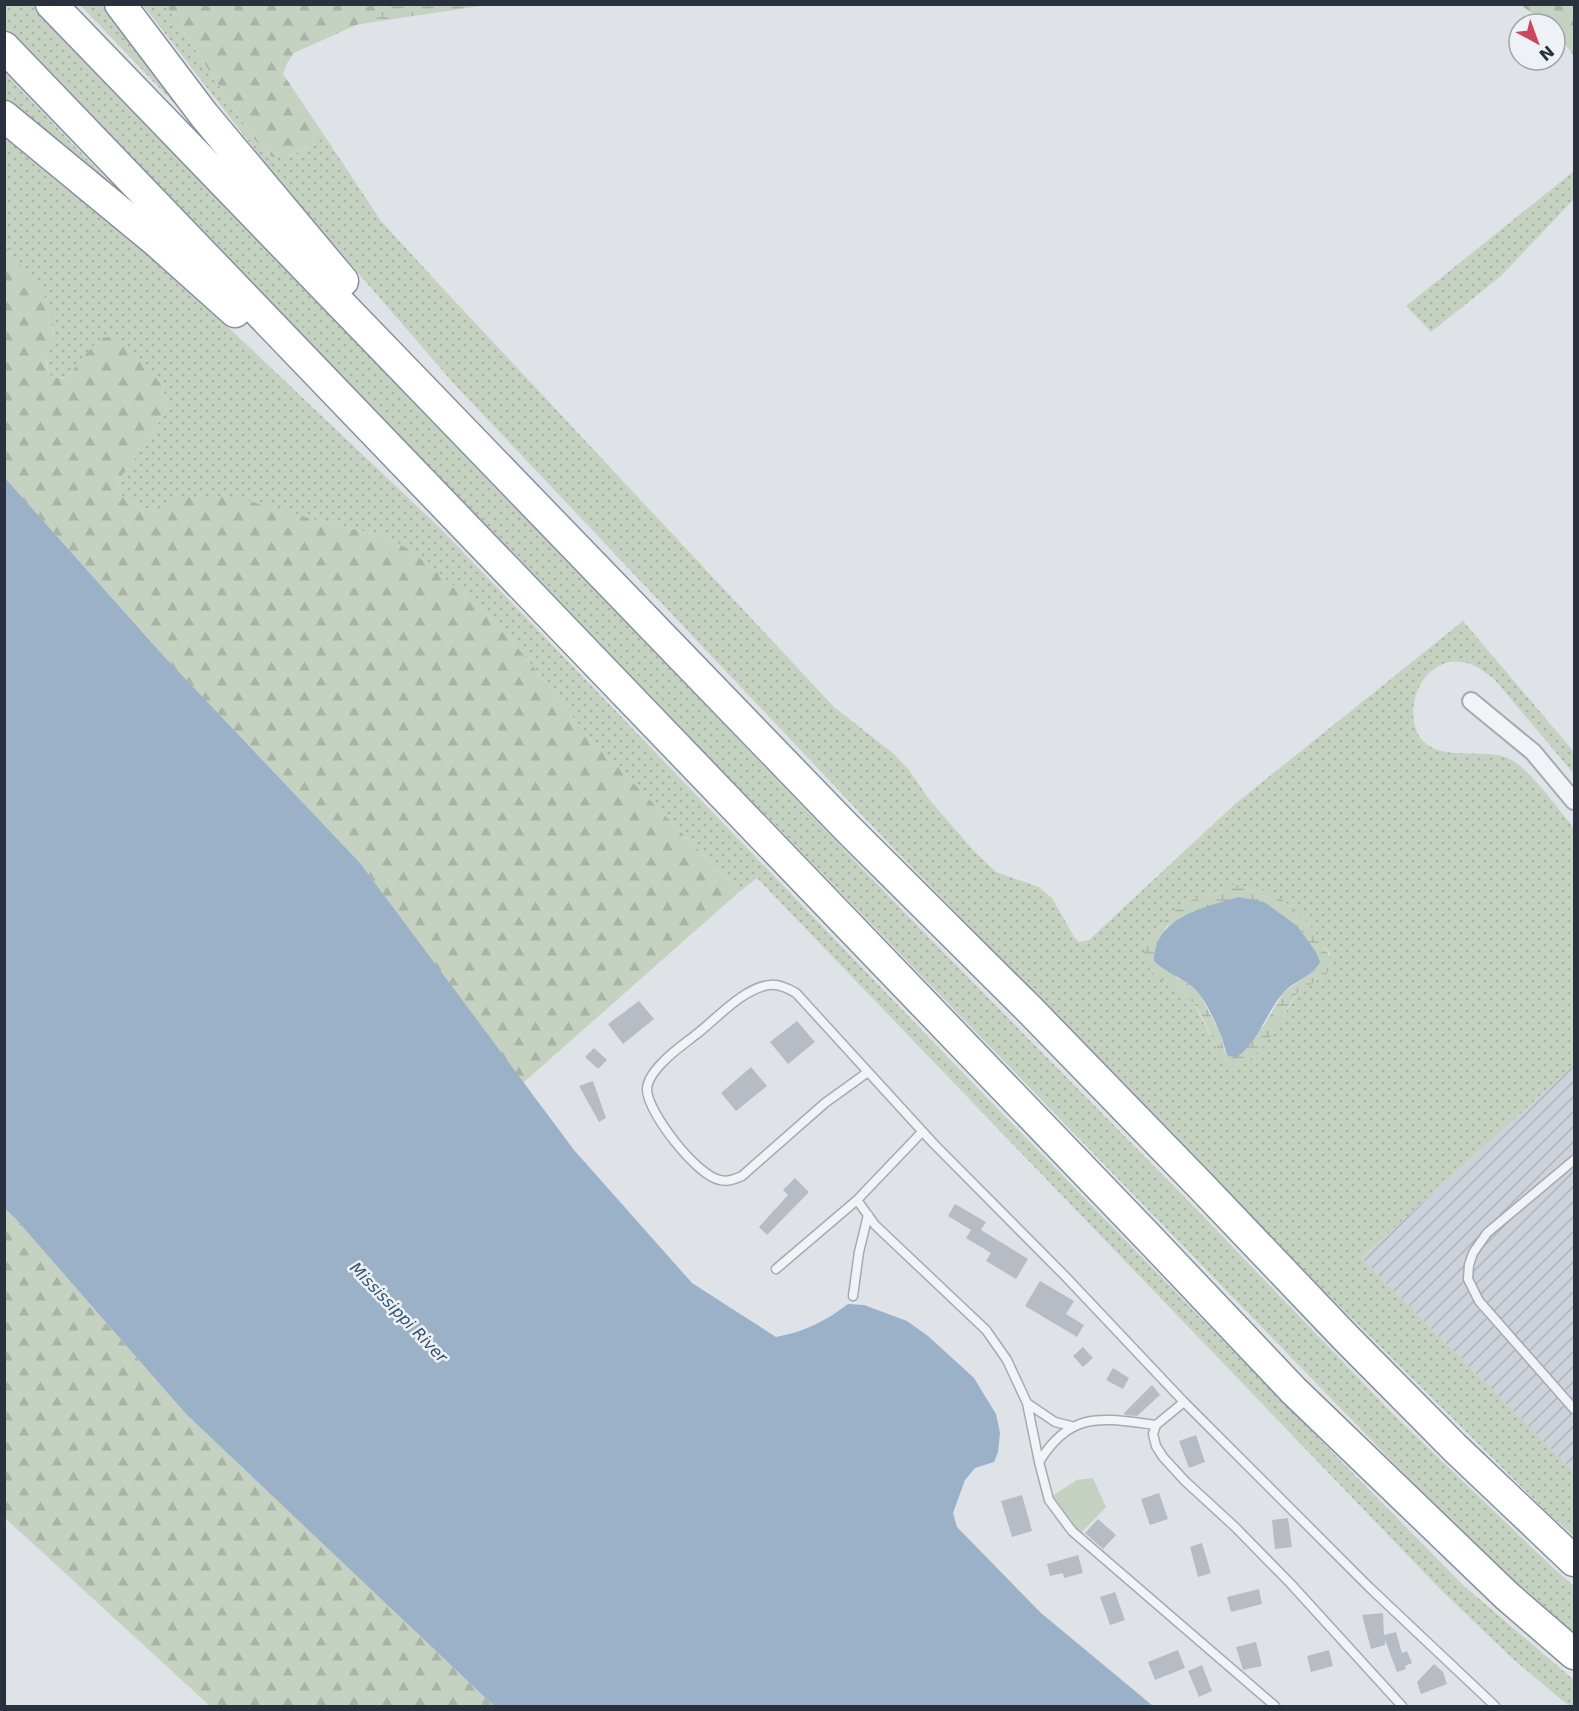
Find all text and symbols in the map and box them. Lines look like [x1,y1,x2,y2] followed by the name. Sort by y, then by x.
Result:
[1507,12,1567,72] north arrow
[1535,41,1558,65] text: N
[346,1258,452,1367] water label: Mississippi River

